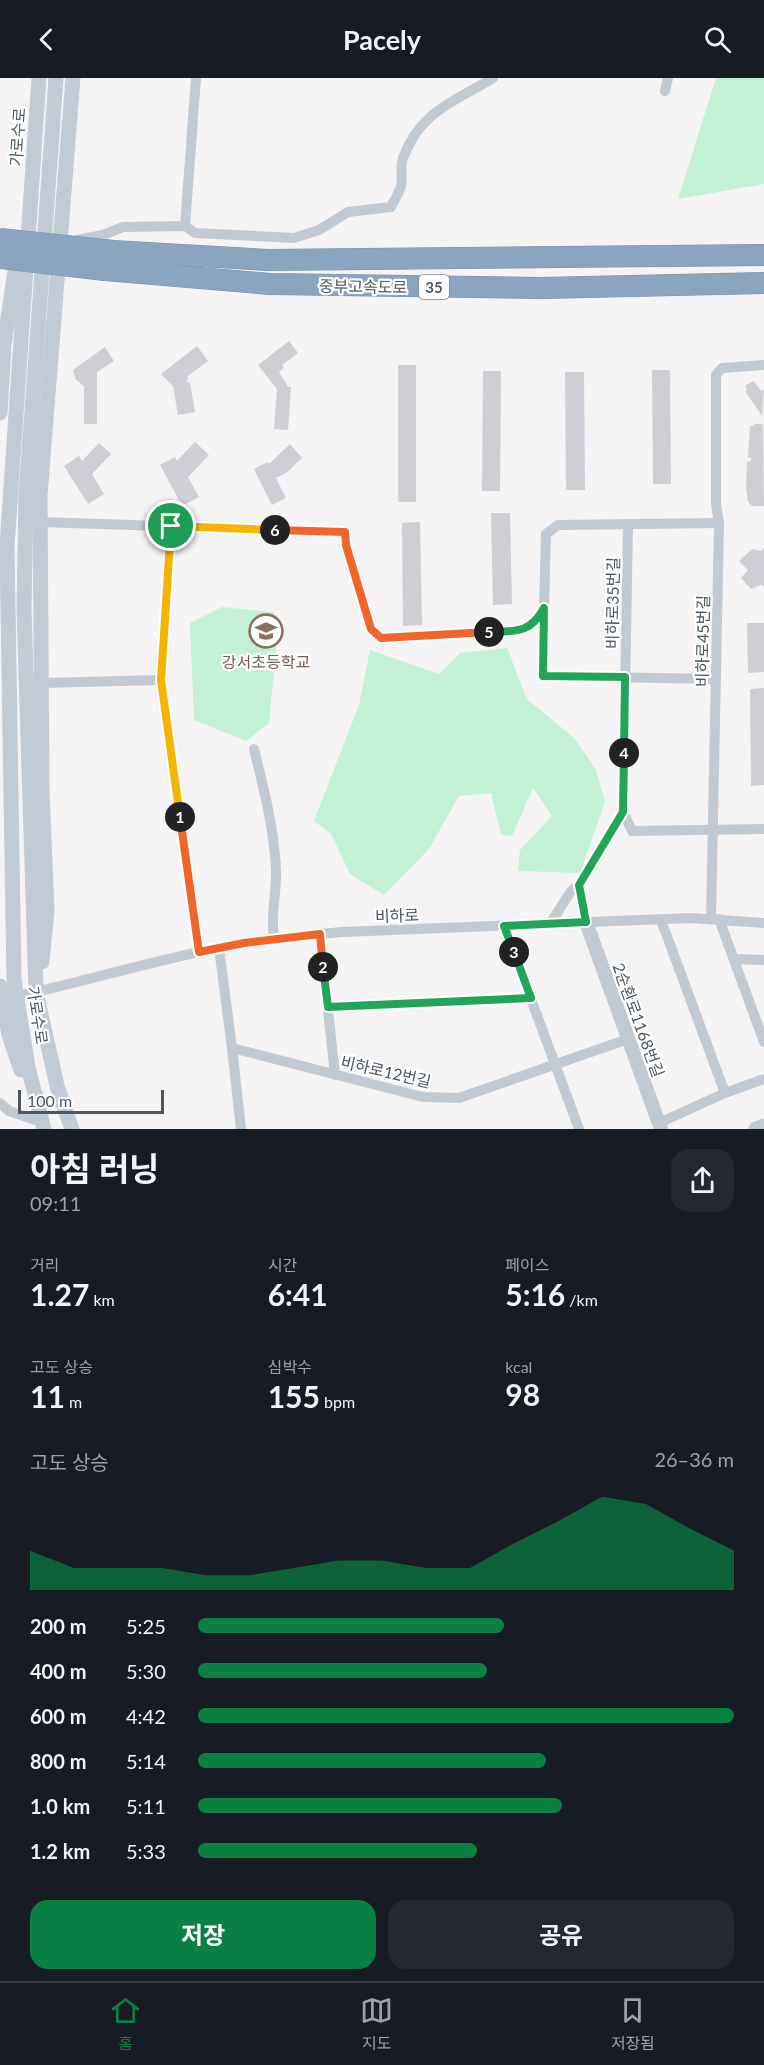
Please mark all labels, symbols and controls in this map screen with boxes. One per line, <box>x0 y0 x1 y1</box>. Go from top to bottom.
icon: back <box>30 23 63 56</box>
text: Pacely <box>343 23 421 56</box>
icon: search <box>701 23 734 56</box>
street label: 가로수로 <box>5 107 29 167</box>
road number: 35 <box>419 275 449 299</box>
street label: 중부고속도로 <box>319 276 408 296</box>
pin <box>145 500 196 551</box>
icon: arrive <box>154 509 187 542</box>
pin: 6 <box>260 515 290 545</box>
text: 6 <box>270 520 280 539</box>
street label: 비하로35번길 <box>602 557 622 649</box>
street label: 비하로45번길 <box>692 595 712 687</box>
school or university icon: 강서초등학교 <box>248 613 284 649</box>
pin: 5 <box>474 617 504 647</box>
text: 5 <box>484 622 494 641</box>
place label: 강서초등학교 <box>222 652 310 671</box>
pin: 4 <box>609 738 639 768</box>
text: 4 <box>619 743 629 762</box>
pin: 1 <box>165 802 195 832</box>
text: 1 <box>175 807 185 826</box>
street label: 비하로 <box>375 905 420 925</box>
pin: 3 <box>499 937 529 967</box>
text: 3 <box>509 942 519 961</box>
pin: 2 <box>308 952 338 982</box>
text: 2 <box>318 957 328 976</box>
street label: 2순환로1168번길 <box>610 960 668 1080</box>
street label: 가로수로 <box>24 984 52 1046</box>
street label: 비하로12번길 <box>339 1051 433 1091</box>
scale bar <box>18 1087 164 1114</box>
text: 100 m <box>27 1091 72 1110</box>
text: 아침 러닝 <box>30 1148 159 1188</box>
button: share <box>671 1149 734 1212</box>
text: 09:11 <box>30 1191 81 1215</box>
text: 거리 <box>30 1255 59 1274</box>
text: 시간 <box>268 1255 297 1274</box>
text: 페이스 <box>505 1255 550 1274</box>
text: 1.27 <box>30 1276 89 1312</box>
text: 6:41 <box>268 1276 328 1312</box>
text: 5:16 <box>505 1276 565 1312</box>
text: km <box>89 1290 115 1309</box>
text: /km <box>565 1290 598 1309</box>
text: 고도 상승 <box>30 1357 93 1376</box>
text: 심박수 <box>268 1357 312 1376</box>
text: kcal <box>505 1357 532 1376</box>
text: 98 <box>505 1376 540 1412</box>
text: 11 <box>30 1378 65 1414</box>
text: 155 <box>268 1378 320 1414</box>
text: m <box>65 1392 82 1411</box>
text: bpm <box>320 1392 355 1411</box>
text: 26–36 m <box>654 1447 734 1471</box>
text: 고도 상승 <box>30 1450 109 1474</box>
text: 200 m <box>30 1614 86 1638</box>
text: 5:25 <box>126 1614 166 1638</box>
text: 400 m <box>30 1659 86 1683</box>
text: 5:30 <box>126 1659 166 1683</box>
text: 600 m <box>30 1704 86 1728</box>
text: 4:42 <box>126 1704 166 1728</box>
text: 800 m <box>30 1749 86 1773</box>
text: 5:14 <box>126 1749 166 1773</box>
text: 1.0 km <box>30 1794 90 1818</box>
text: 5:11 <box>126 1794 166 1818</box>
text: 1.2 km <box>30 1839 90 1863</box>
text: 5:33 <box>126 1839 166 1863</box>
button: 저장 <box>30 1900 376 1969</box>
button: 공유 <box>388 1900 734 1969</box>
tab: 홈 <box>109 1994 142 2054</box>
tab: 지도 <box>360 1994 393 2054</box>
tab: 저장됨 <box>611 1994 655 2054</box>

